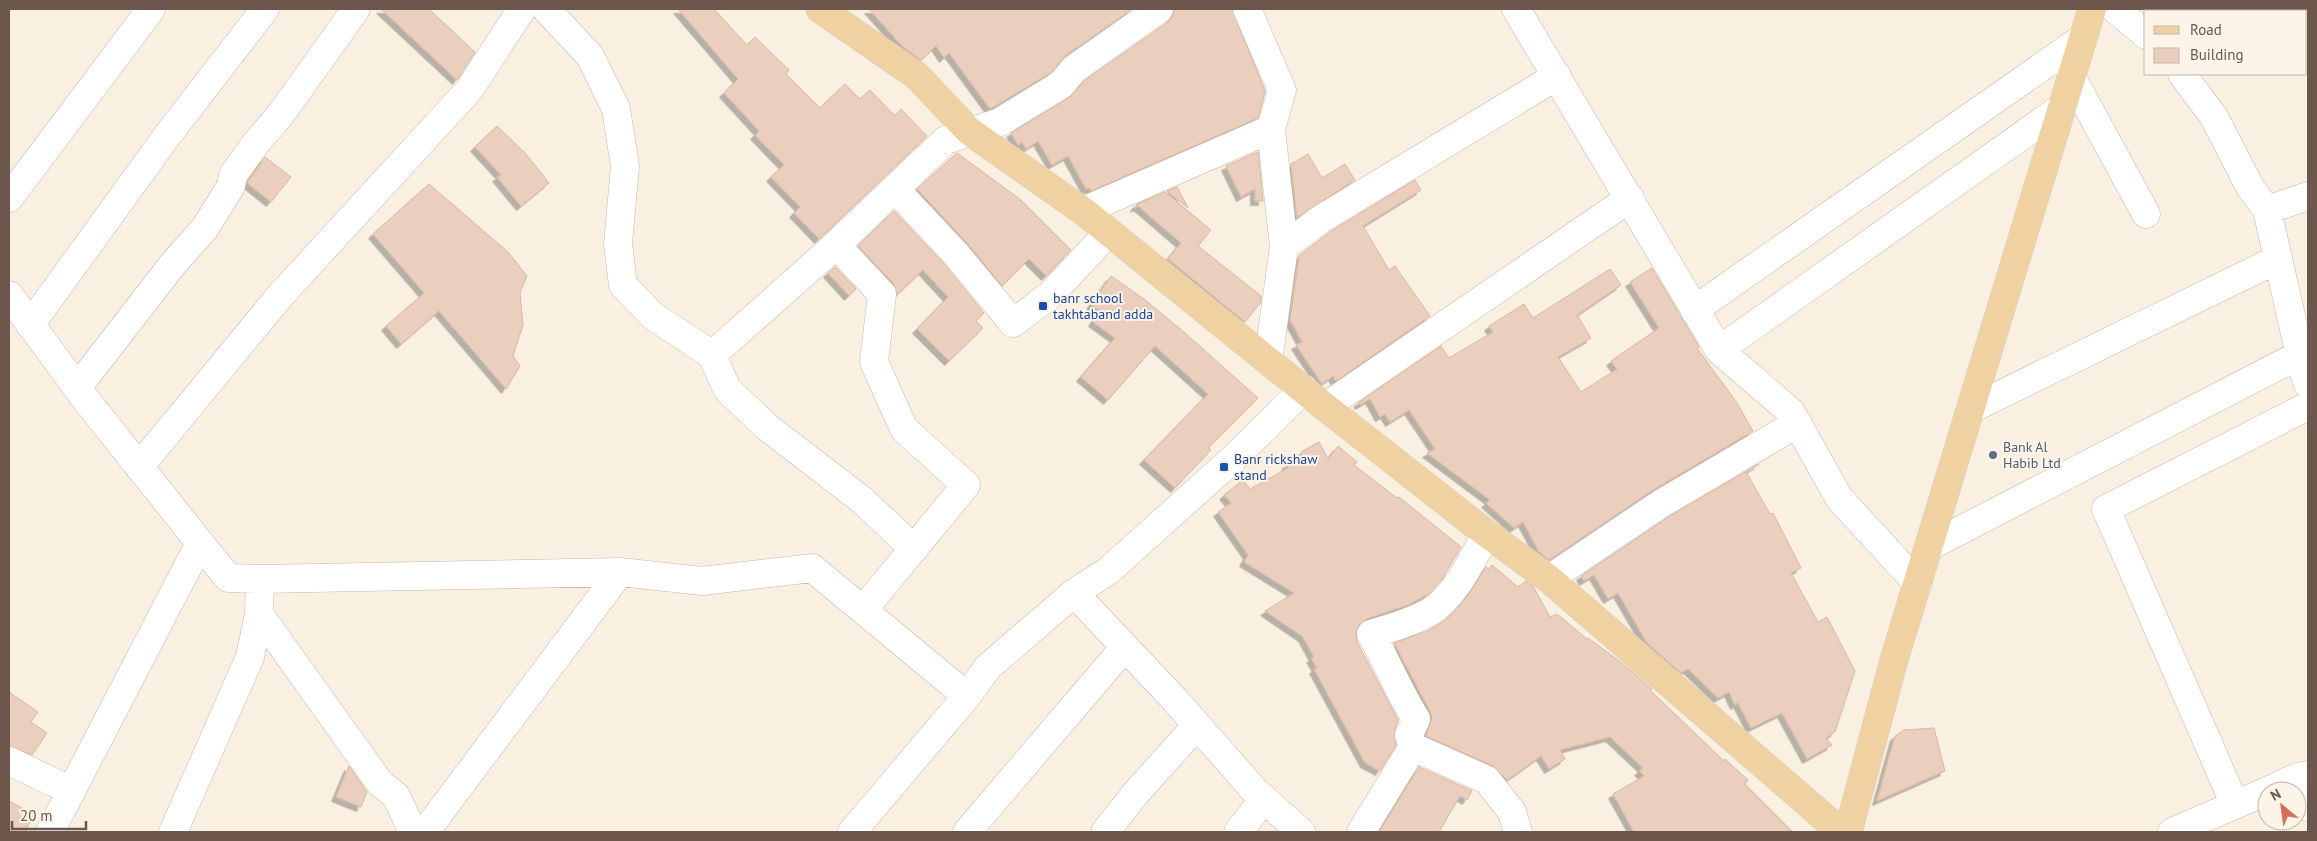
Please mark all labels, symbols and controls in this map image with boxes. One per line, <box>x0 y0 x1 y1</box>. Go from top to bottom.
legend <box>2144 10 2307 75</box>
text: Road <box>2190 20 2222 39</box>
text: Building <box>2190 45 2244 64</box>
place label: banr school takhtaband adda <box>1053 289 1153 323</box>
marker: banr school takhtaband adda <box>1037 300 1049 312</box>
place label: Bank Al Habib Ltd <box>2003 438 2061 472</box>
marker: Bank Al Habib Ltd <box>1987 449 1999 461</box>
place label: Banr rickshaw stand <box>1234 450 1318 484</box>
marker: Banr rickshaw stand <box>1218 461 1230 473</box>
north arrow <box>2257 781 2307 831</box>
text: N <box>2267 785 2284 805</box>
scale bar <box>12 798 86 830</box>
text: 20 m <box>20 806 53 825</box>

